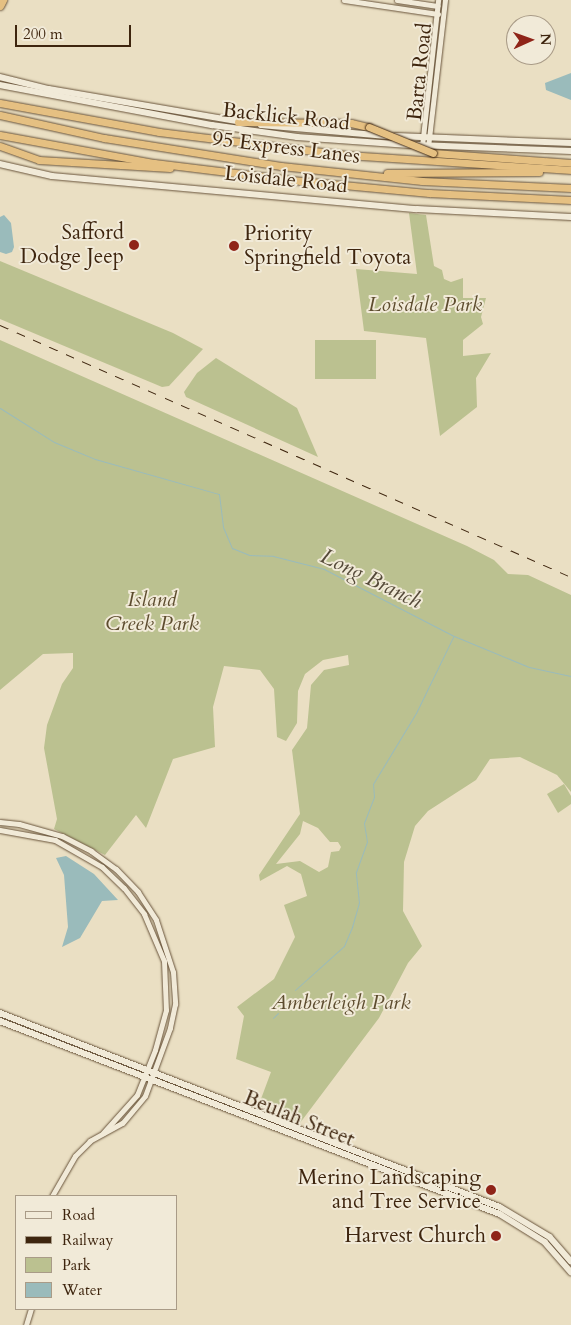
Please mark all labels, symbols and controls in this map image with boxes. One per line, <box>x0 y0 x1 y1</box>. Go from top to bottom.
scale bar <box>18 15 134 47</box>
north arrow <box>506 15 556 65</box>
street label: Barta Road <box>402 22 438 122</box>
text: 200 m <box>23 24 63 44</box>
text: N <box>536 33 555 46</box>
street label: Backlick Road <box>221 98 351 136</box>
street label: 95 Express Lanes <box>211 126 361 170</box>
street label: Loisdale Road <box>223 161 349 199</box>
place label: Safford Dodge Jeep <box>20 220 124 270</box>
place label: Priority Springfield Toyota <box>244 221 411 271</box>
marker: Safford Dodge Jeep <box>128 239 140 251</box>
marker: Priority Springfield Toyota <box>228 240 240 252</box>
park label: Loisdale Park <box>368 292 482 318</box>
water label: Long Branch <box>316 543 426 615</box>
park label: Island Creek Park <box>105 587 199 637</box>
park label: Amberleigh Park <box>271 990 411 1016</box>
street label: Beulah Street <box>240 1085 358 1153</box>
place label: Merino Landscaping and Tree Service <box>298 1165 481 1215</box>
marker: Merino Landscaping and Tree Service <box>485 1184 497 1196</box>
legend <box>15 1195 178 1310</box>
text: Road <box>62 1205 95 1225</box>
place label: Harvest Church <box>344 1223 486 1249</box>
text: Railway <box>62 1230 113 1250</box>
marker: Harvest Church <box>490 1230 502 1242</box>
text: Park <box>62 1255 91 1275</box>
text: Water <box>62 1280 102 1300</box>

